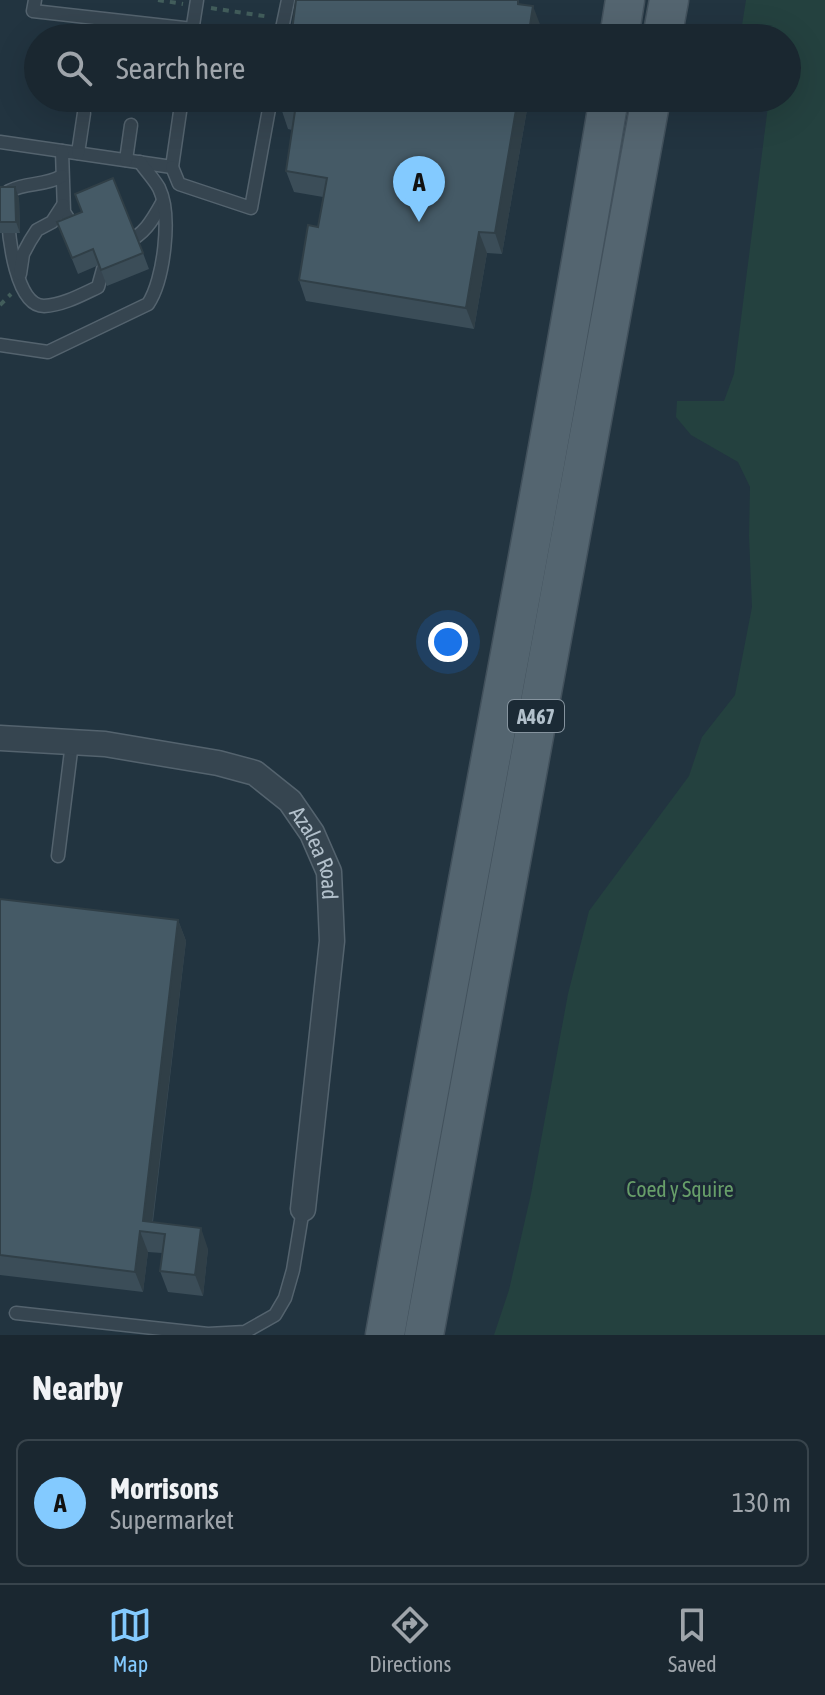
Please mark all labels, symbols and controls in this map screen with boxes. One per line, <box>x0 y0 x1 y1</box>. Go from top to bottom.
search box <box>24 24 801 112</box>
icon: search <box>52 46 96 90</box>
text: Search here <box>116 51 245 85</box>
pin: A <box>393 156 445 222</box>
your location <box>428 622 468 662</box>
road number: A467 <box>508 700 564 732</box>
street label: Azalea Road <box>284 801 343 900</box>
park label: Coed y Squire <box>626 1176 734 1202</box>
text: Nearby <box>32 1368 123 1407</box>
text: Morrisons <box>110 1471 219 1505</box>
text: A <box>54 1488 66 1518</box>
text: 130 m <box>732 1488 791 1518</box>
text: Supermarket <box>110 1505 234 1535</box>
tab: Map <box>108 1603 152 1677</box>
tab: Directions <box>369 1603 451 1677</box>
tab: Saved <box>668 1603 717 1677</box>

